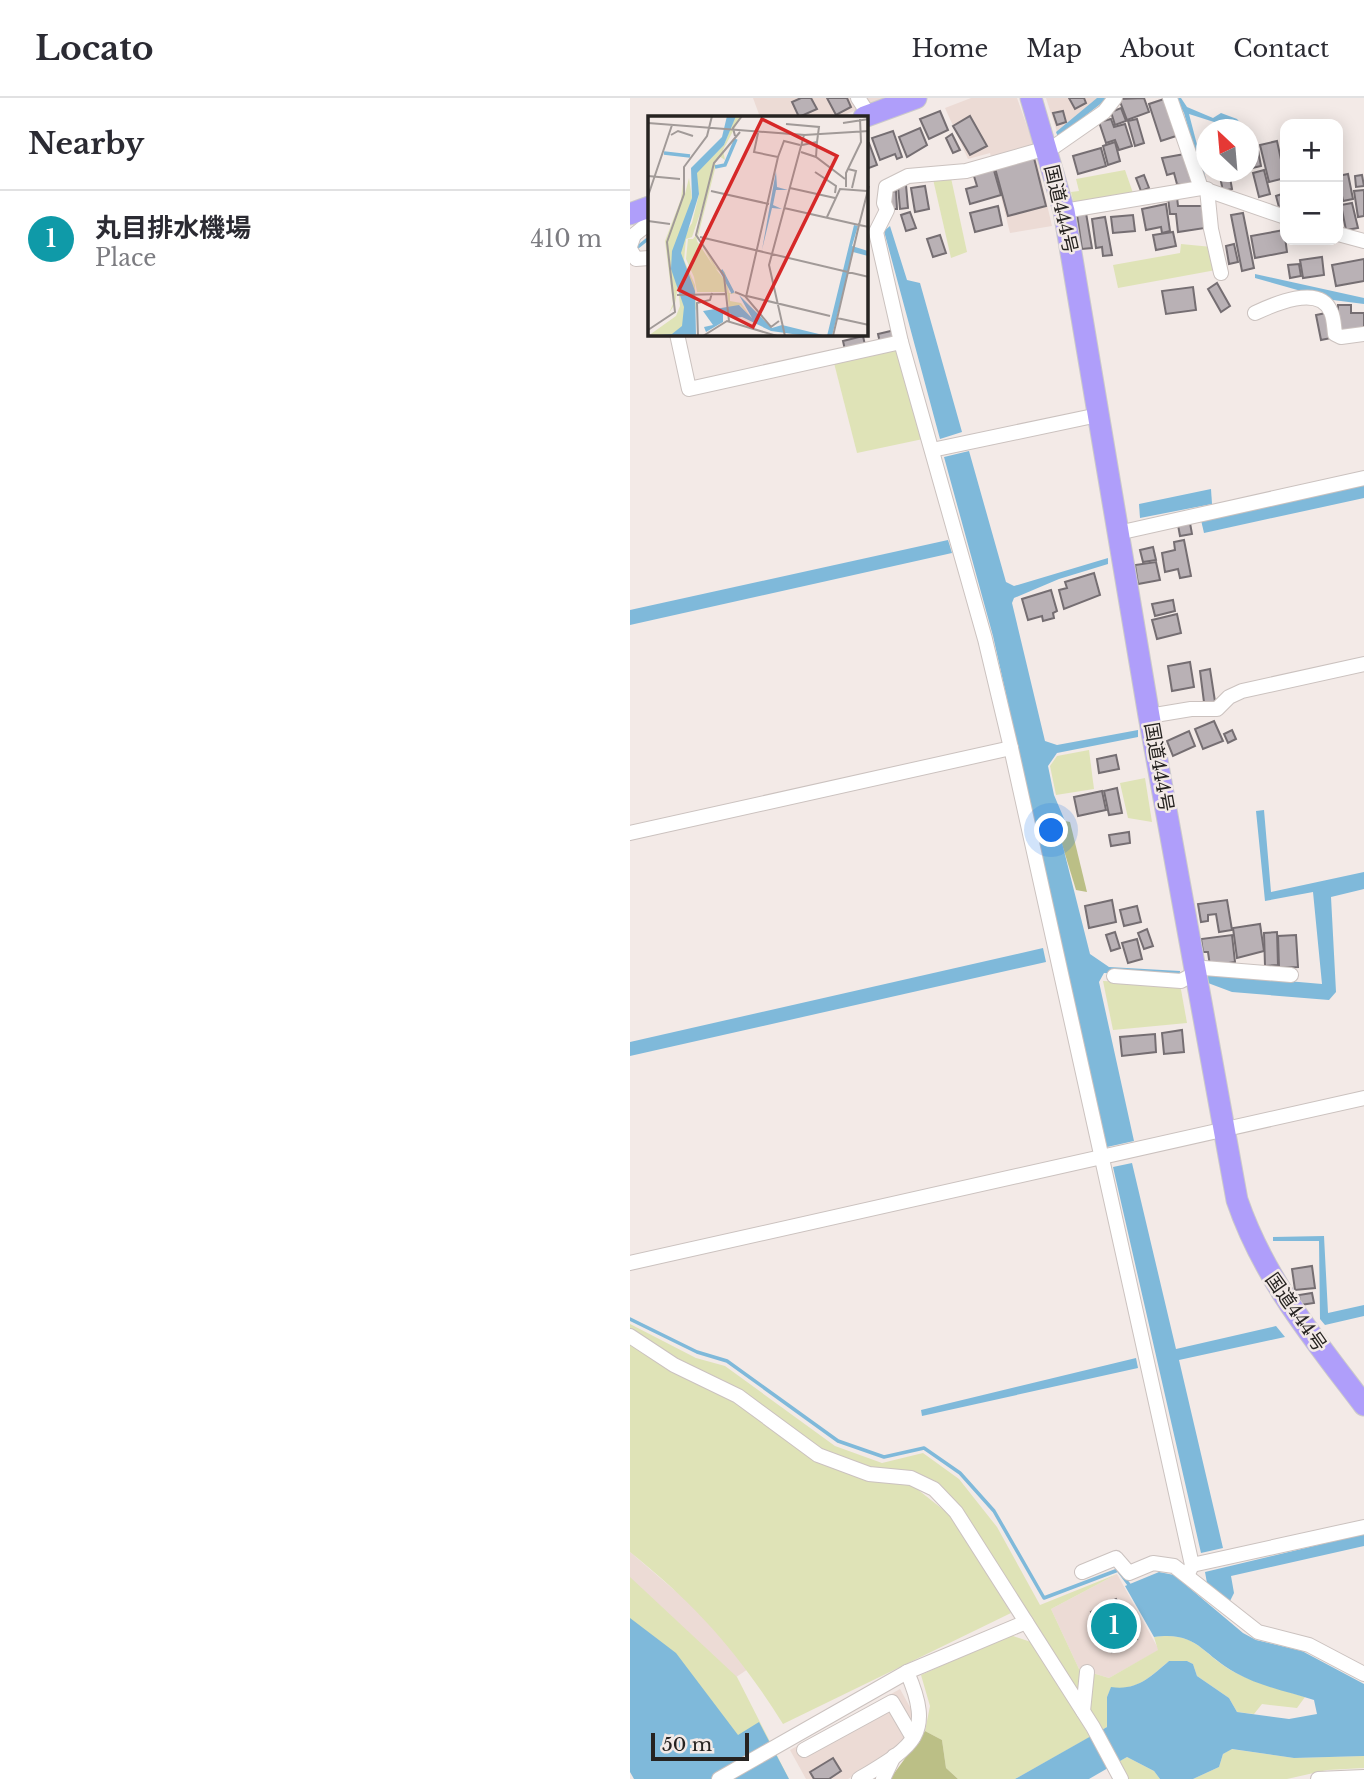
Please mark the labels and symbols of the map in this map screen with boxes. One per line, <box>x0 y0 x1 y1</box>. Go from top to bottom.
inset map <box>648 116 868 336</box>
north arrow <box>1196 119 1259 182</box>
street label: 国道444号 <box>1040 162 1082 256</box>
street label: 国道444号 <box>1140 721 1178 813</box>
your location <box>1034 813 1068 847</box>
street label: 国道444号 <box>1261 1268 1331 1356</box>
pin: 1 <box>1091 1600 1137 1652</box>
scale bar <box>651 1730 749 1762</box>

